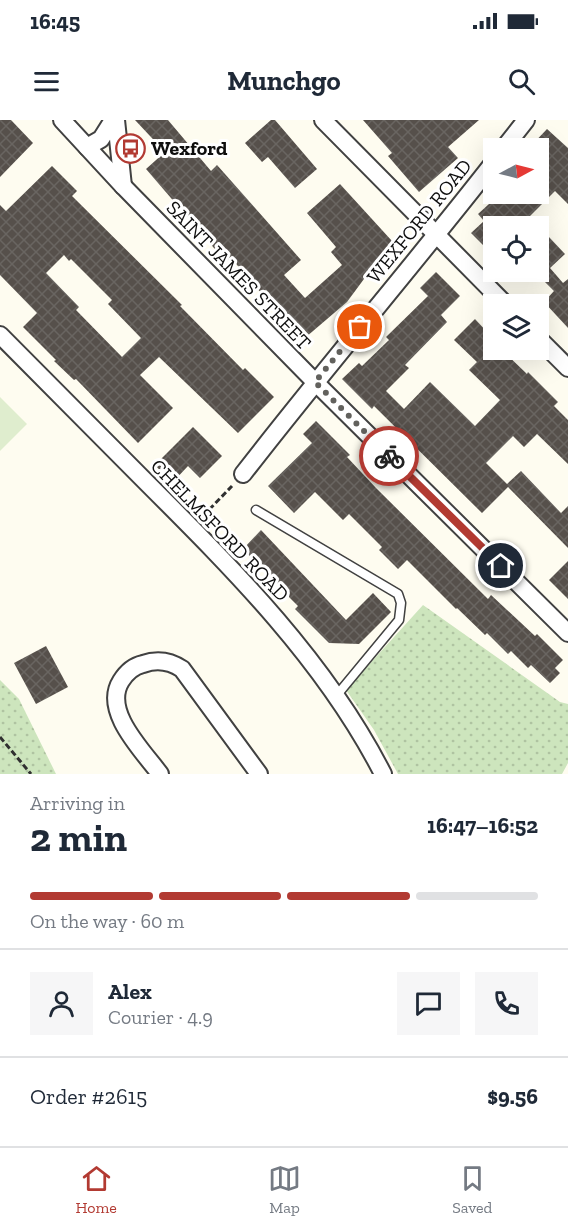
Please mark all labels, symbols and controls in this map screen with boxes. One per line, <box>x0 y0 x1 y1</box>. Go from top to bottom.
text: 16:45 <box>30 8 80 35</box>
icon: menu <box>30 65 63 98</box>
text: Munchgo <box>227 65 341 97</box>
icon: search <box>505 65 538 98</box>
bus stop icon: Wexford <box>114 132 146 164</box>
place label: Wexford <box>151 136 228 160</box>
north arrow <box>483 138 549 204</box>
map controls <box>483 138 549 360</box>
street label: WEXFORD ROAD <box>362 154 476 288</box>
street label: SAINT JAMES STREET <box>162 195 316 355</box>
button: locate <box>483 216 549 282</box>
button: layers <box>483 294 549 360</box>
pin <box>334 301 385 352</box>
icon: bag <box>343 310 376 343</box>
courier <box>359 426 419 486</box>
icon: bike <box>373 440 406 473</box>
street label: CHELMSFORD ROAD <box>146 454 294 606</box>
pin <box>475 540 526 591</box>
icon: home <box>484 549 517 582</box>
text: Arriving in <box>30 791 125 815</box>
text: 16:47–16:52 <box>427 812 538 839</box>
text: 2 min <box>30 814 127 861</box>
text: On the way · 60 m <box>30 909 184 933</box>
button: person <box>30 972 93 1035</box>
button: chat <box>397 972 460 1035</box>
button: phone <box>475 972 538 1035</box>
text: Alex <box>108 978 152 1005</box>
text: Courier · 4.9 <box>108 1005 213 1029</box>
text: Order #2615 <box>30 1083 147 1110</box>
text: $9.56 <box>487 1083 538 1110</box>
tab: Home <box>76 1162 117 1217</box>
tab: Map <box>268 1162 301 1217</box>
tab: Saved <box>452 1162 492 1217</box>

